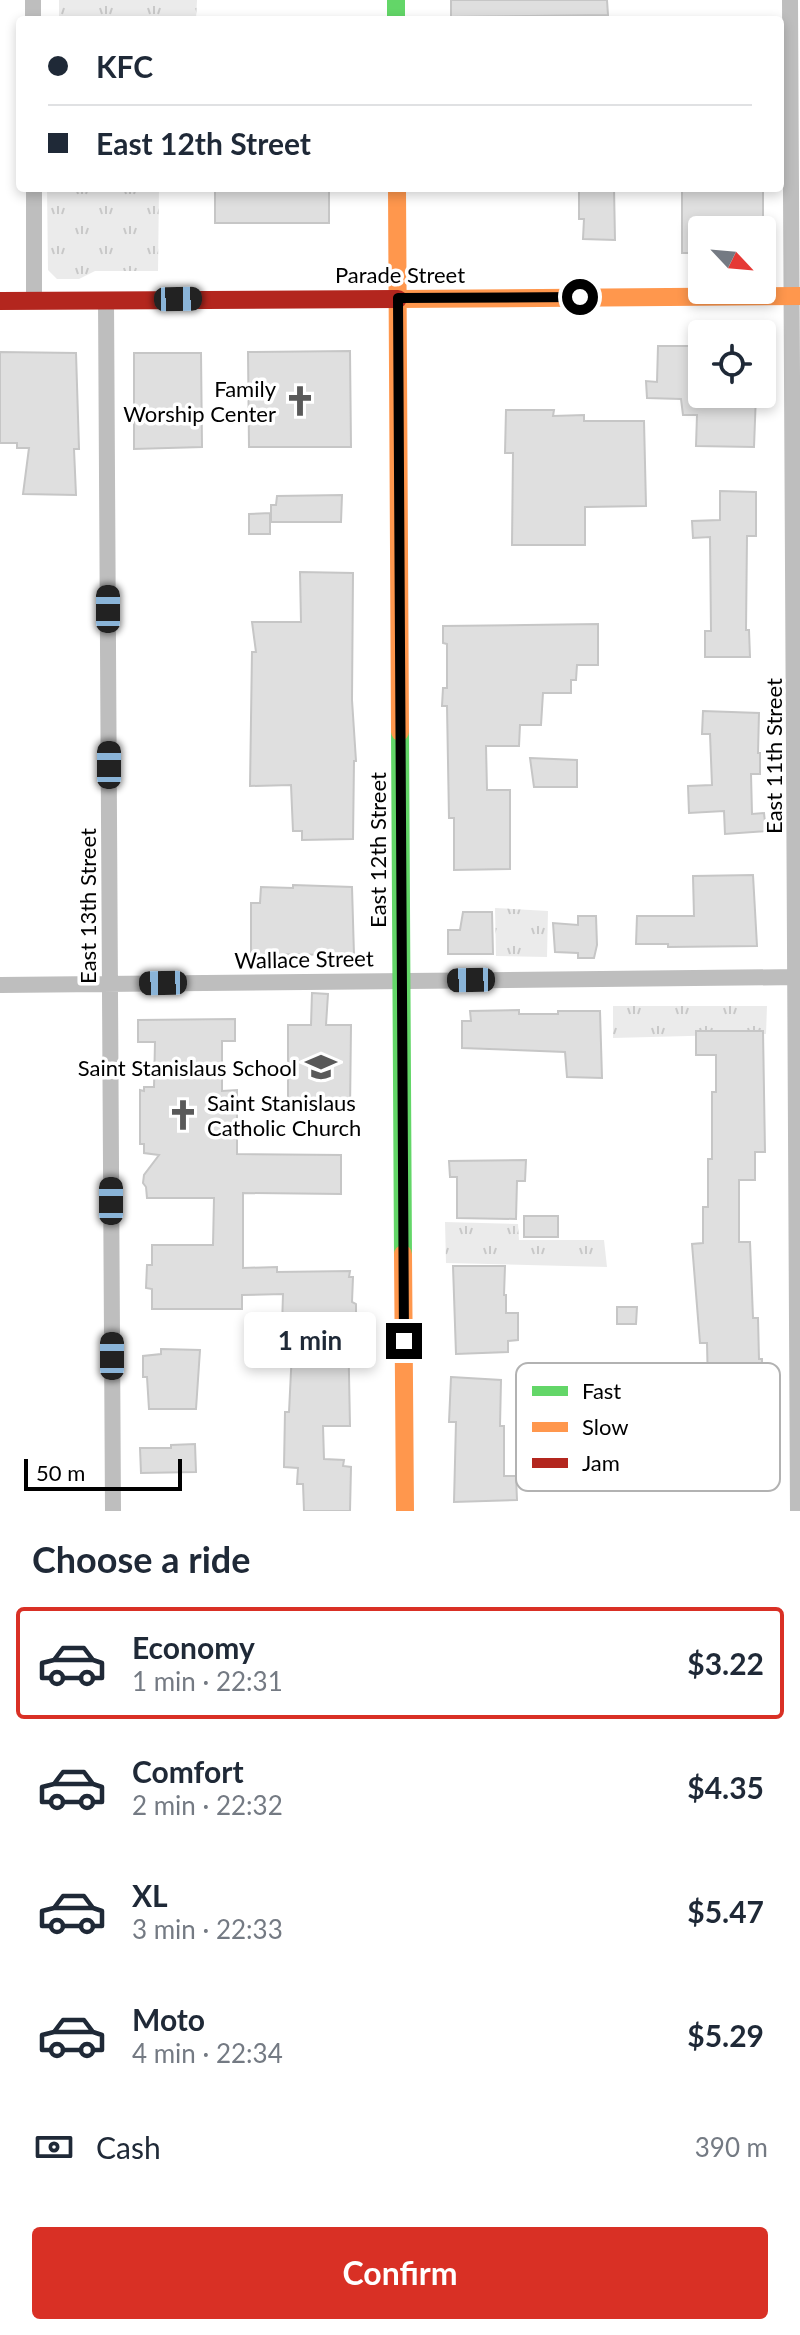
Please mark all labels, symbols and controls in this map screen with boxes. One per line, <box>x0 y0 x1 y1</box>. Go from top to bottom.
text: KFC <box>96 48 153 84</box>
text: East 12th Street <box>96 125 311 161</box>
north arrow <box>688 216 776 304</box>
map controls <box>688 216 776 408</box>
street label: Parade Street <box>335 261 465 288</box>
route start <box>562 279 598 315</box>
car <box>154 287 202 311</box>
button: locate <box>688 320 776 408</box>
place label: Family Worship Center <box>123 375 277 427</box>
church icon: Family Worship Center <box>283 384 317 418</box>
car <box>96 585 120 633</box>
street label: East 11th Street <box>760 678 787 834</box>
car <box>97 741 121 789</box>
street label: East 12th Street <box>364 772 391 928</box>
street label: East 13th Street <box>74 828 101 984</box>
street label: Wallace Street <box>234 944 374 974</box>
car <box>447 968 495 992</box>
car <box>139 971 187 995</box>
school or university icon: Saint Stanislaus School <box>304 1050 338 1084</box>
place label: Saint Stanislaus School <box>78 1054 297 1081</box>
place label: Saint Stanislaus Catholic Church <box>207 1089 361 1141</box>
church icon: Saint Stanislaus Catholic Church <box>166 1098 200 1132</box>
car <box>99 1177 123 1225</box>
callout: 1 min <box>244 1313 376 1369</box>
route end <box>386 1323 422 1359</box>
text: 1 min <box>278 1324 342 1356</box>
car <box>100 1332 124 1380</box>
legend <box>516 1363 780 1491</box>
text: Fast <box>582 1377 621 1404</box>
text: Slow <box>582 1413 629 1440</box>
text: Jam <box>582 1449 620 1476</box>
scale bar <box>24 1455 182 1491</box>
text: 50 m <box>36 1459 85 1486</box>
text: Choose a ride <box>32 1537 251 1581</box>
icon: car <box>36 1627 108 1699</box>
text: Economy <box>132 1629 255 1665</box>
text: $3.22 <box>687 1645 764 1681</box>
text: 1 min · 22:31 <box>132 1665 283 1697</box>
icon: car <box>36 1751 108 1823</box>
text: Comfort <box>132 1753 244 1789</box>
text: $4.35 <box>687 1769 764 1805</box>
text: 2 min · 22:32 <box>132 1789 283 1821</box>
icon: car <box>36 1875 108 1947</box>
text: XL <box>132 1877 168 1913</box>
text: $5.47 <box>687 1893 764 1929</box>
text: 3 min · 22:33 <box>132 1913 283 1945</box>
icon: car <box>36 1999 108 2071</box>
text: Moto <box>132 2001 205 2037</box>
text: $5.29 <box>687 2017 764 2053</box>
text: 4 min · 22:34 <box>132 2037 283 2069</box>
icon: cash <box>32 2125 76 2169</box>
text: Cash <box>96 2129 161 2165</box>
text: 390 m <box>695 2131 768 2163</box>
button: Confirm <box>32 2227 768 2319</box>

